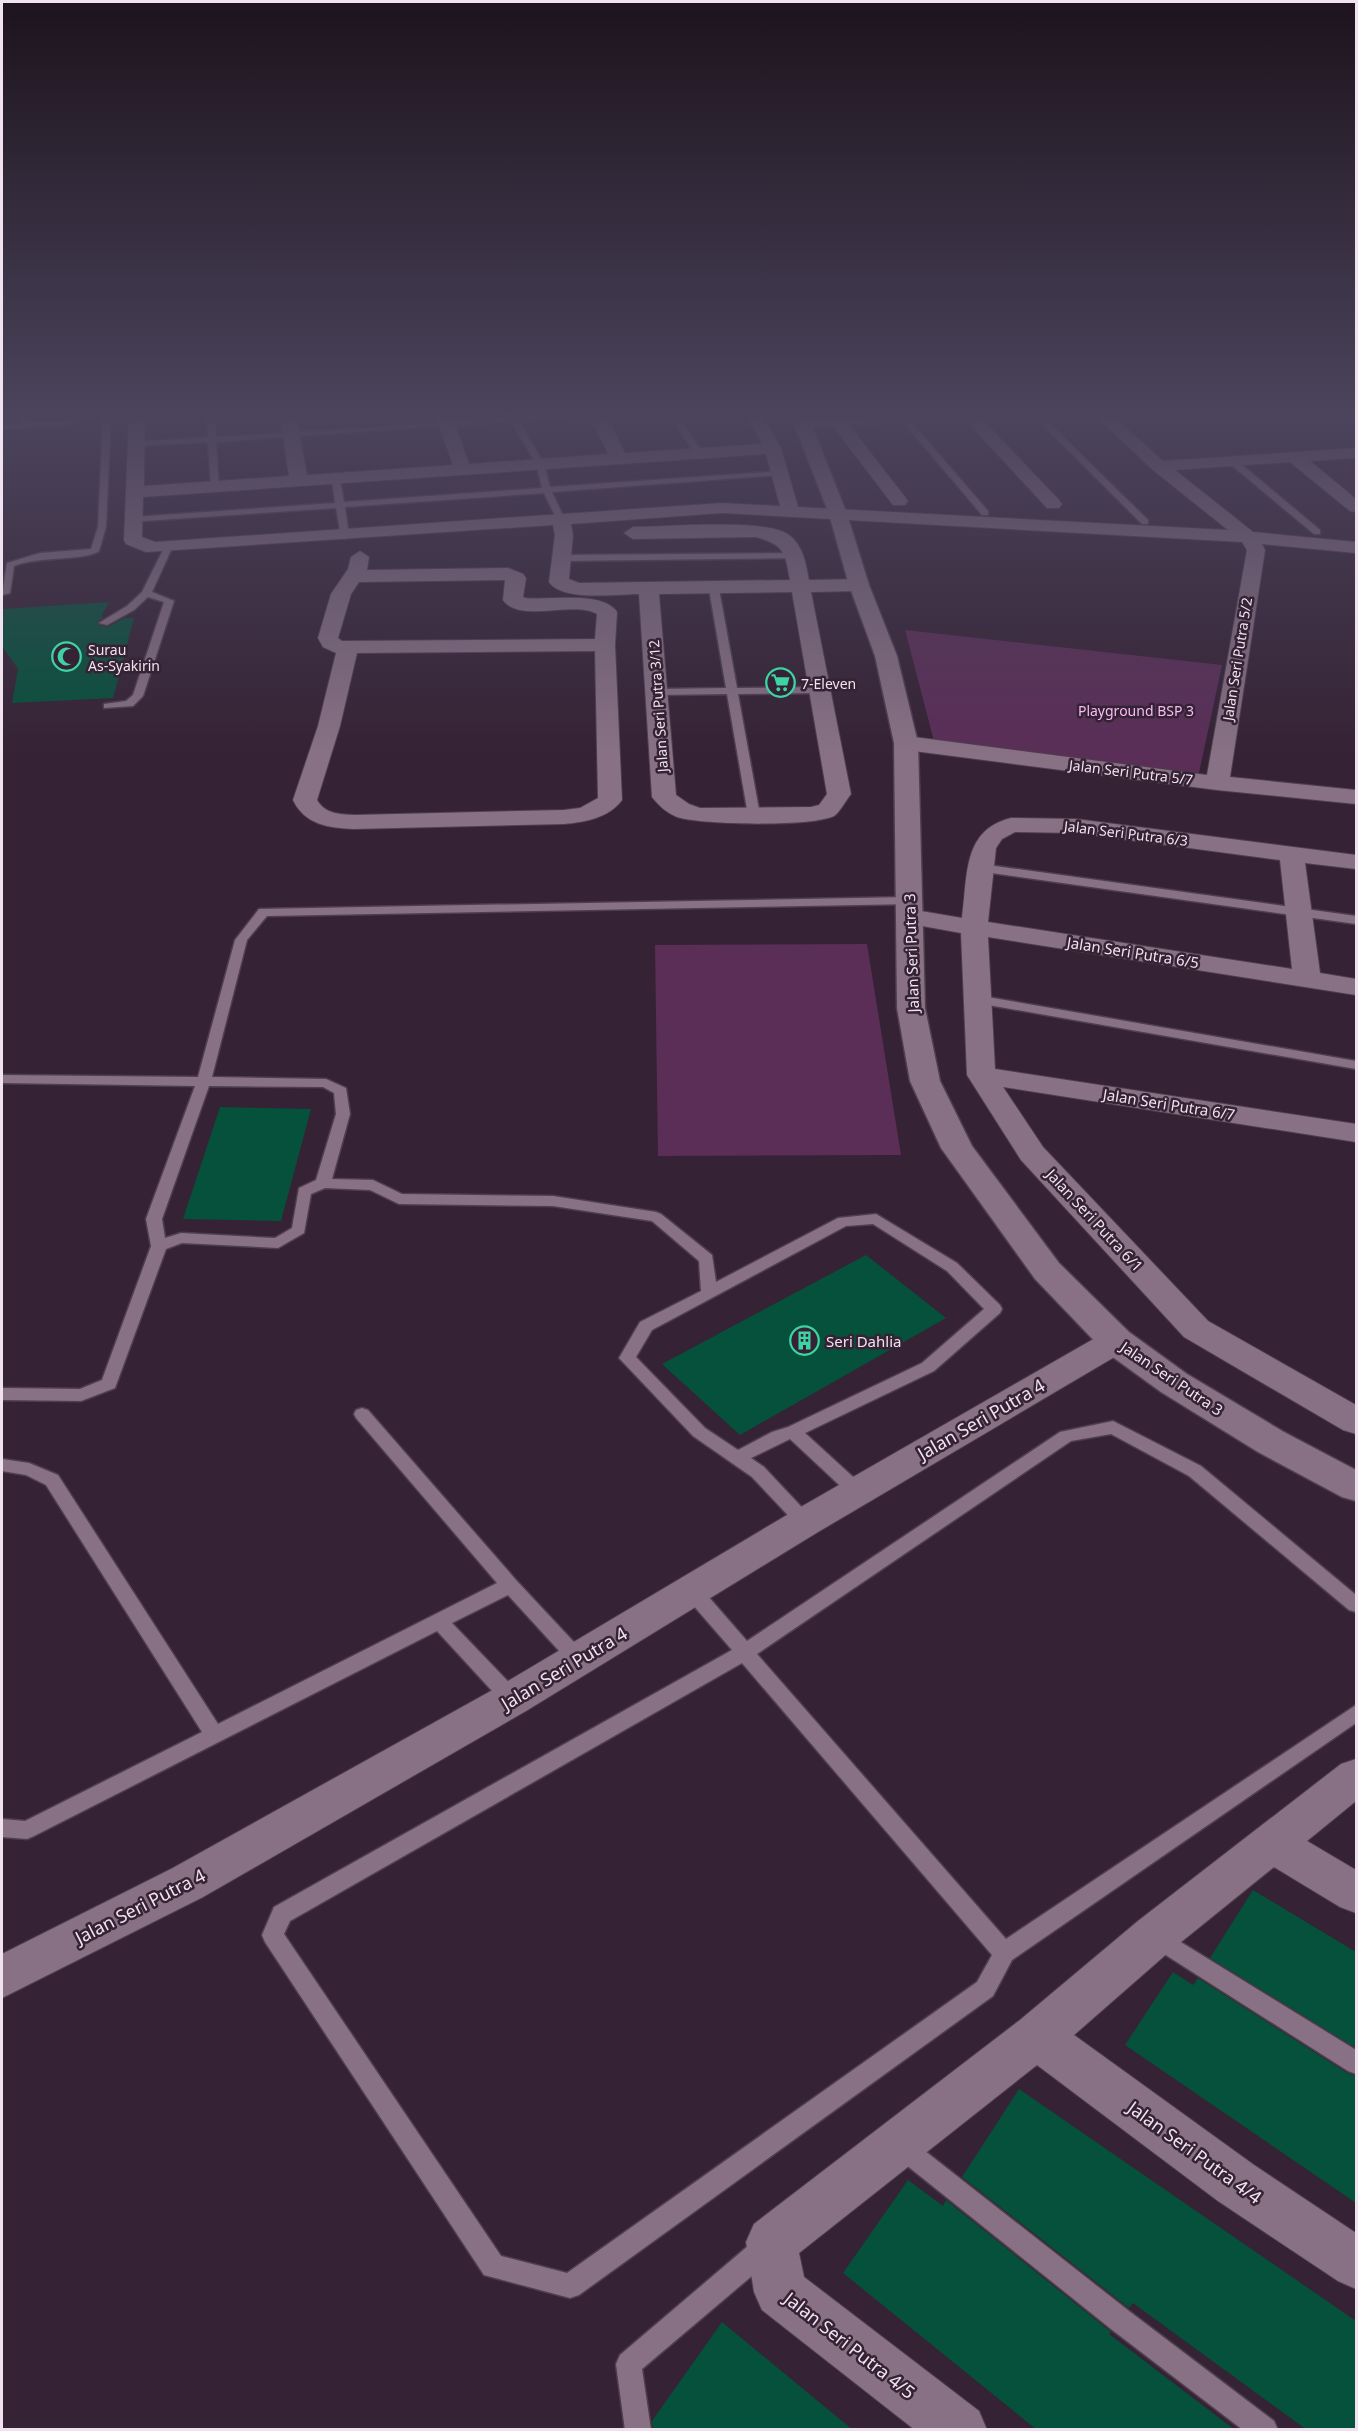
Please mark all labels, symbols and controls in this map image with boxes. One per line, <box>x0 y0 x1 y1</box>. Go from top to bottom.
street label: Jalan Seri Putra 5/2 <box>1218 596 1256 724</box>
street label: Jalan Seri Putra 3/12 <box>644 639 672 775</box>
place label: Surau As-Syakirin <box>88 640 160 675</box>
mosque icon: Surau As-Syakirin <box>51 641 83 673</box>
supermarket icon: 7-Eleven <box>764 667 796 699</box>
place label: 7-Eleven <box>801 674 856 693</box>
park label: Playground BSP 3 <box>1078 701 1194 720</box>
street label: Jalan Seri Putra 5/7 <box>1066 755 1194 789</box>
street label: Jalan Seri Putra 6/3 <box>1061 816 1189 850</box>
street label: Jalan Seri Putra 3 <box>899 893 923 1015</box>
street label: Jalan Seri Putra 6/5 <box>1064 931 1200 972</box>
street label: Jalan Seri Putra 6/7 <box>1100 1083 1236 1124</box>
street label: Jalan Seri Putra 6/1 <box>1041 1163 1148 1276</box>
building icon: Seri Dahlia <box>789 1325 821 1357</box>
place label: Seri Dahlia <box>826 1331 901 1351</box>
street label: Jalan Seri Putra 3 <box>1115 1335 1227 1420</box>
street label: Jalan Seri Putra 4 <box>911 1373 1049 1466</box>
street label: Jalan Seri Putra 4 <box>495 1621 631 1716</box>
street label: Jalan Seri Putra 4 <box>69 1863 209 1950</box>
street label: Jalan Seri Putra 4/4 <box>1122 2094 1267 2209</box>
street label: Jalan Seri Putra 4/5 <box>778 2285 920 2404</box>

